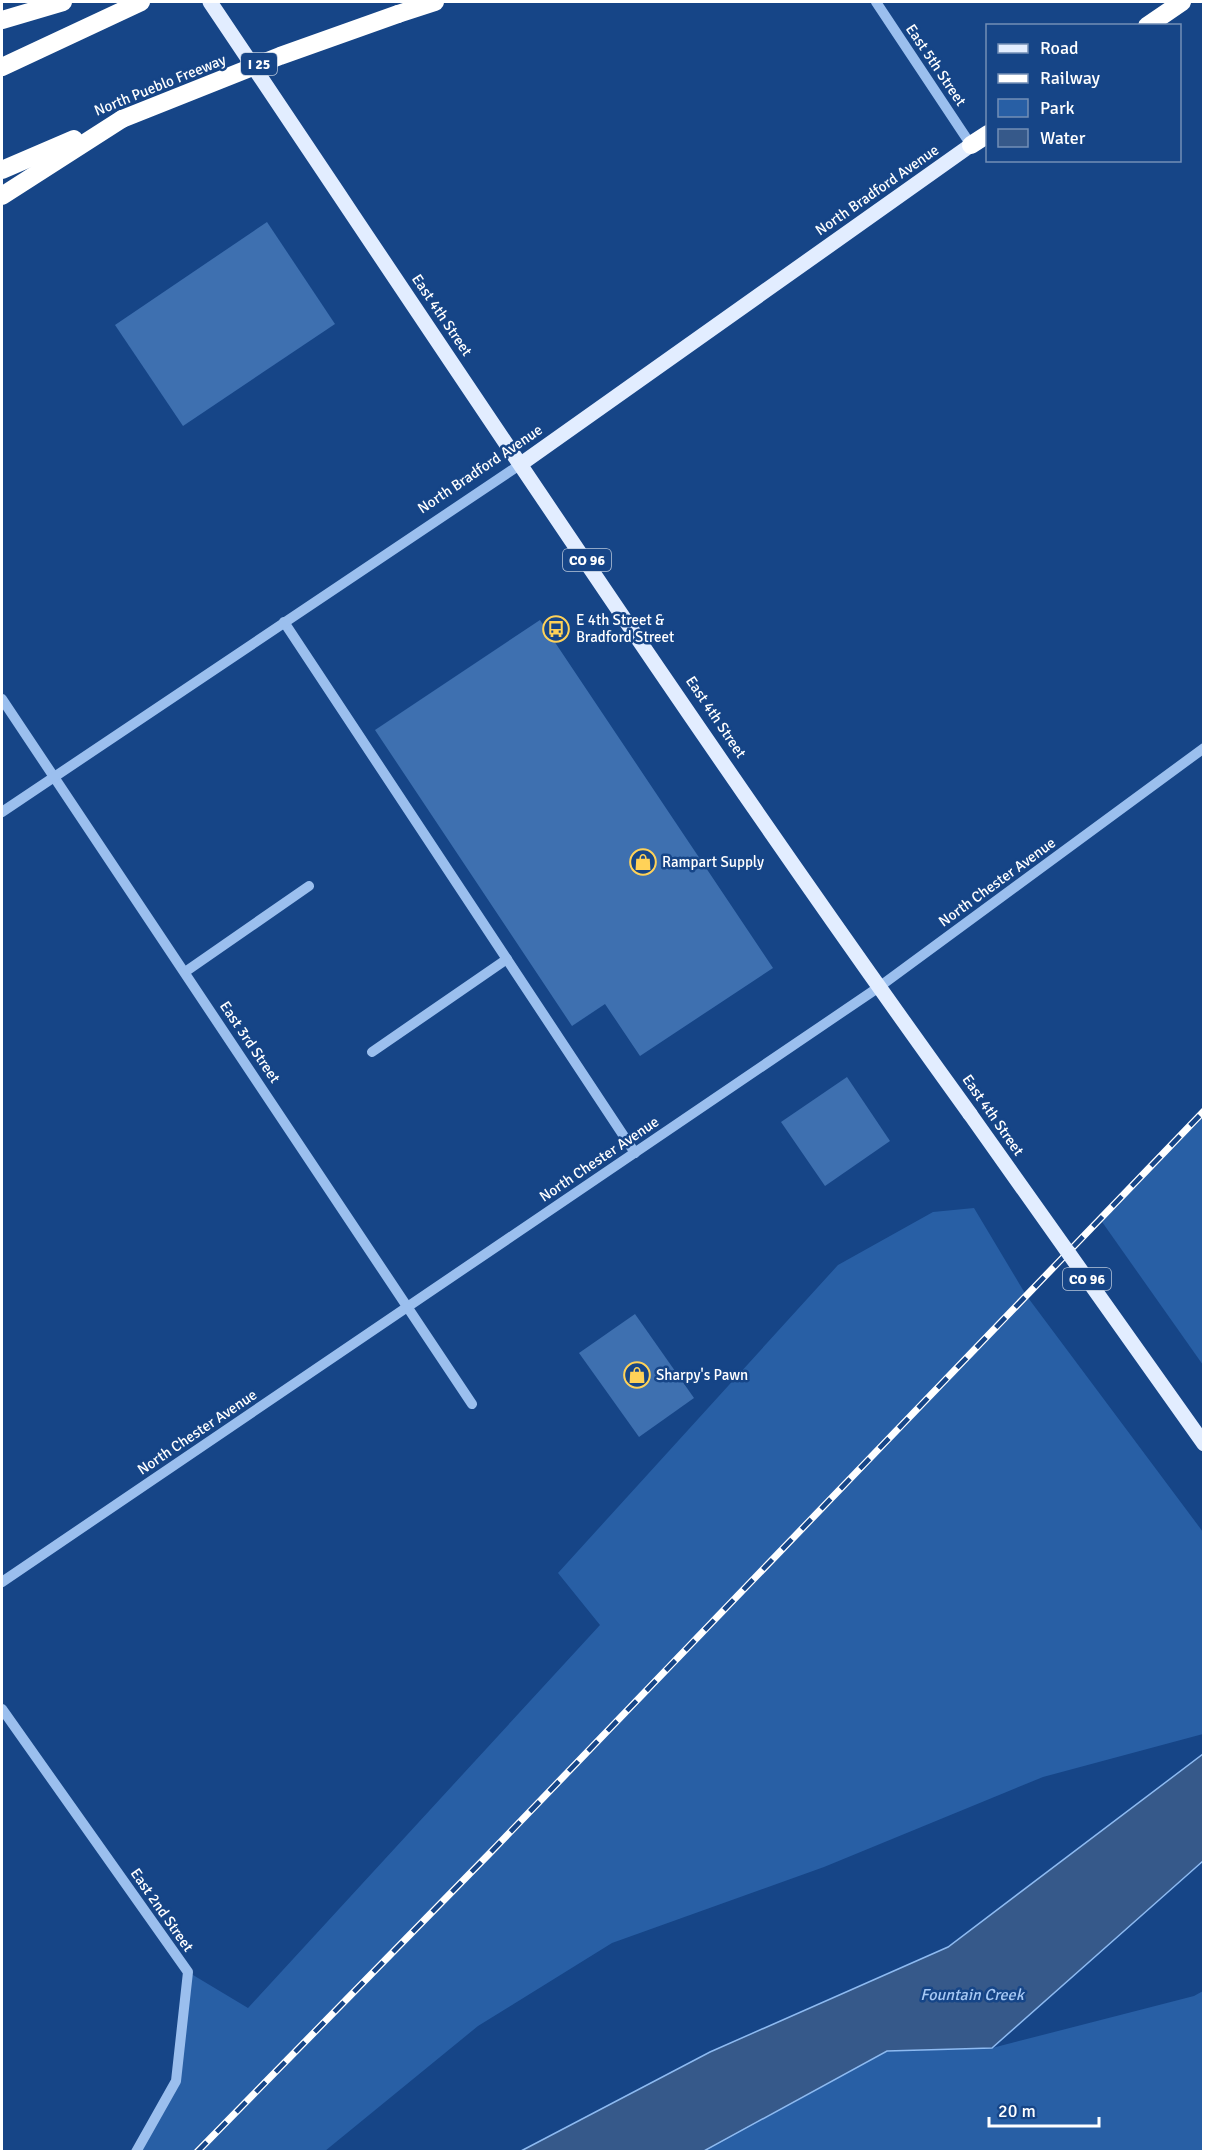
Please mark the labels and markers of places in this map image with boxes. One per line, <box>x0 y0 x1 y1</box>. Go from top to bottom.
place label: E 4th Street & Bradford Street <box>576 611 674 646</box>
bus stop icon: E 4th Street & Bradford Street <box>541 614 571 644</box>
shop icon: Rampart Supply <box>628 847 658 877</box>
place label: Rampart Supply <box>662 853 764 871</box>
shop icon: Sharpy's Pawn <box>622 1360 652 1390</box>
place label: Sharpy's Pawn <box>656 1366 748 1384</box>

